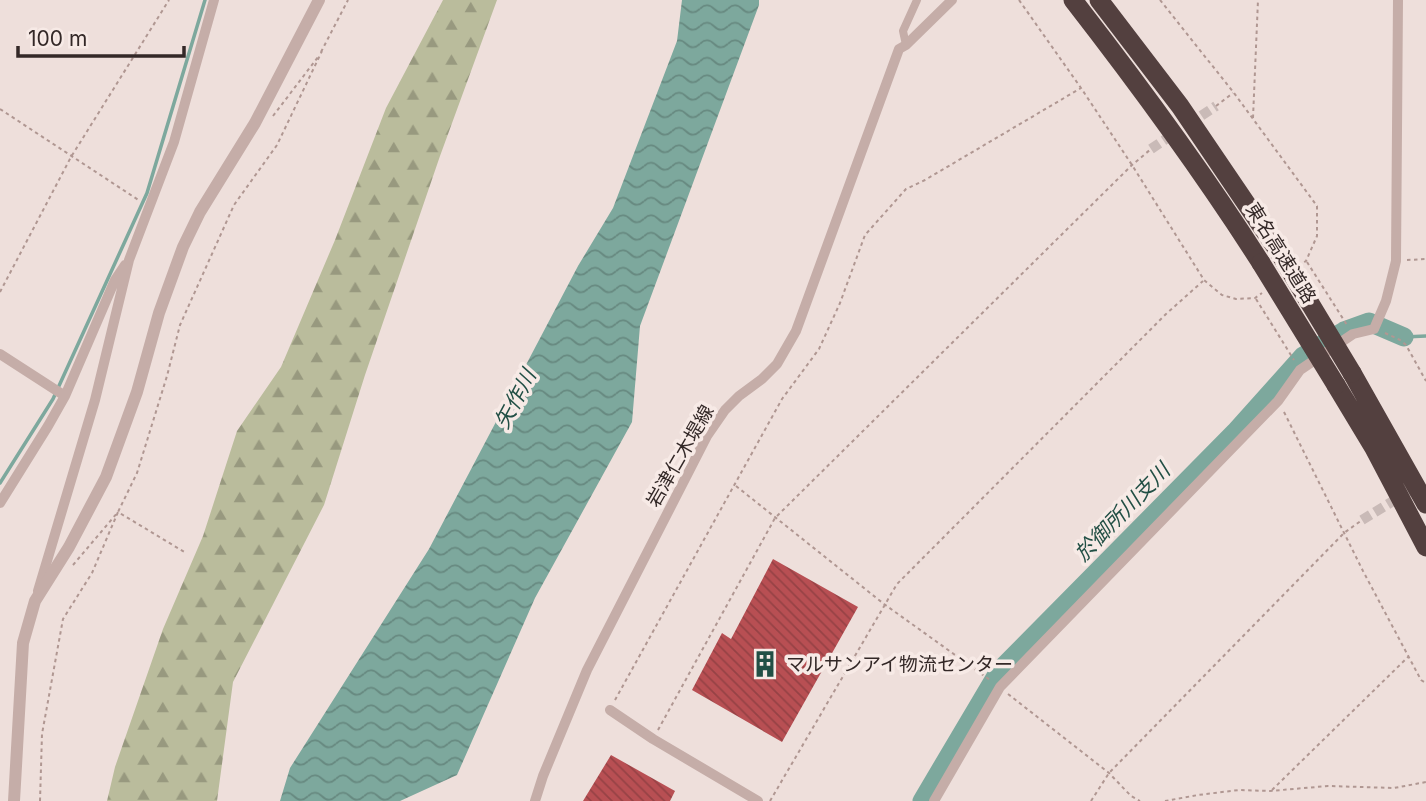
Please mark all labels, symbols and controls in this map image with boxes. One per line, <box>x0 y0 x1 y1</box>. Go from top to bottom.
scale bar <box>18 14 184 58</box>
text: 100 m <box>28 26 87 51</box>
street label: 東名高速道路 <box>1241 199 1321 307</box>
water label: 矢作川 <box>489 364 542 433</box>
street label: 岩津仁木堤線 <box>642 401 718 511</box>
water label: 於御所川支川 <box>1069 457 1176 566</box>
building icon: マルサンアイ物流センター <box>750 649 780 679</box>
place label: マルサンアイ物流センター <box>786 653 1013 676</box>

